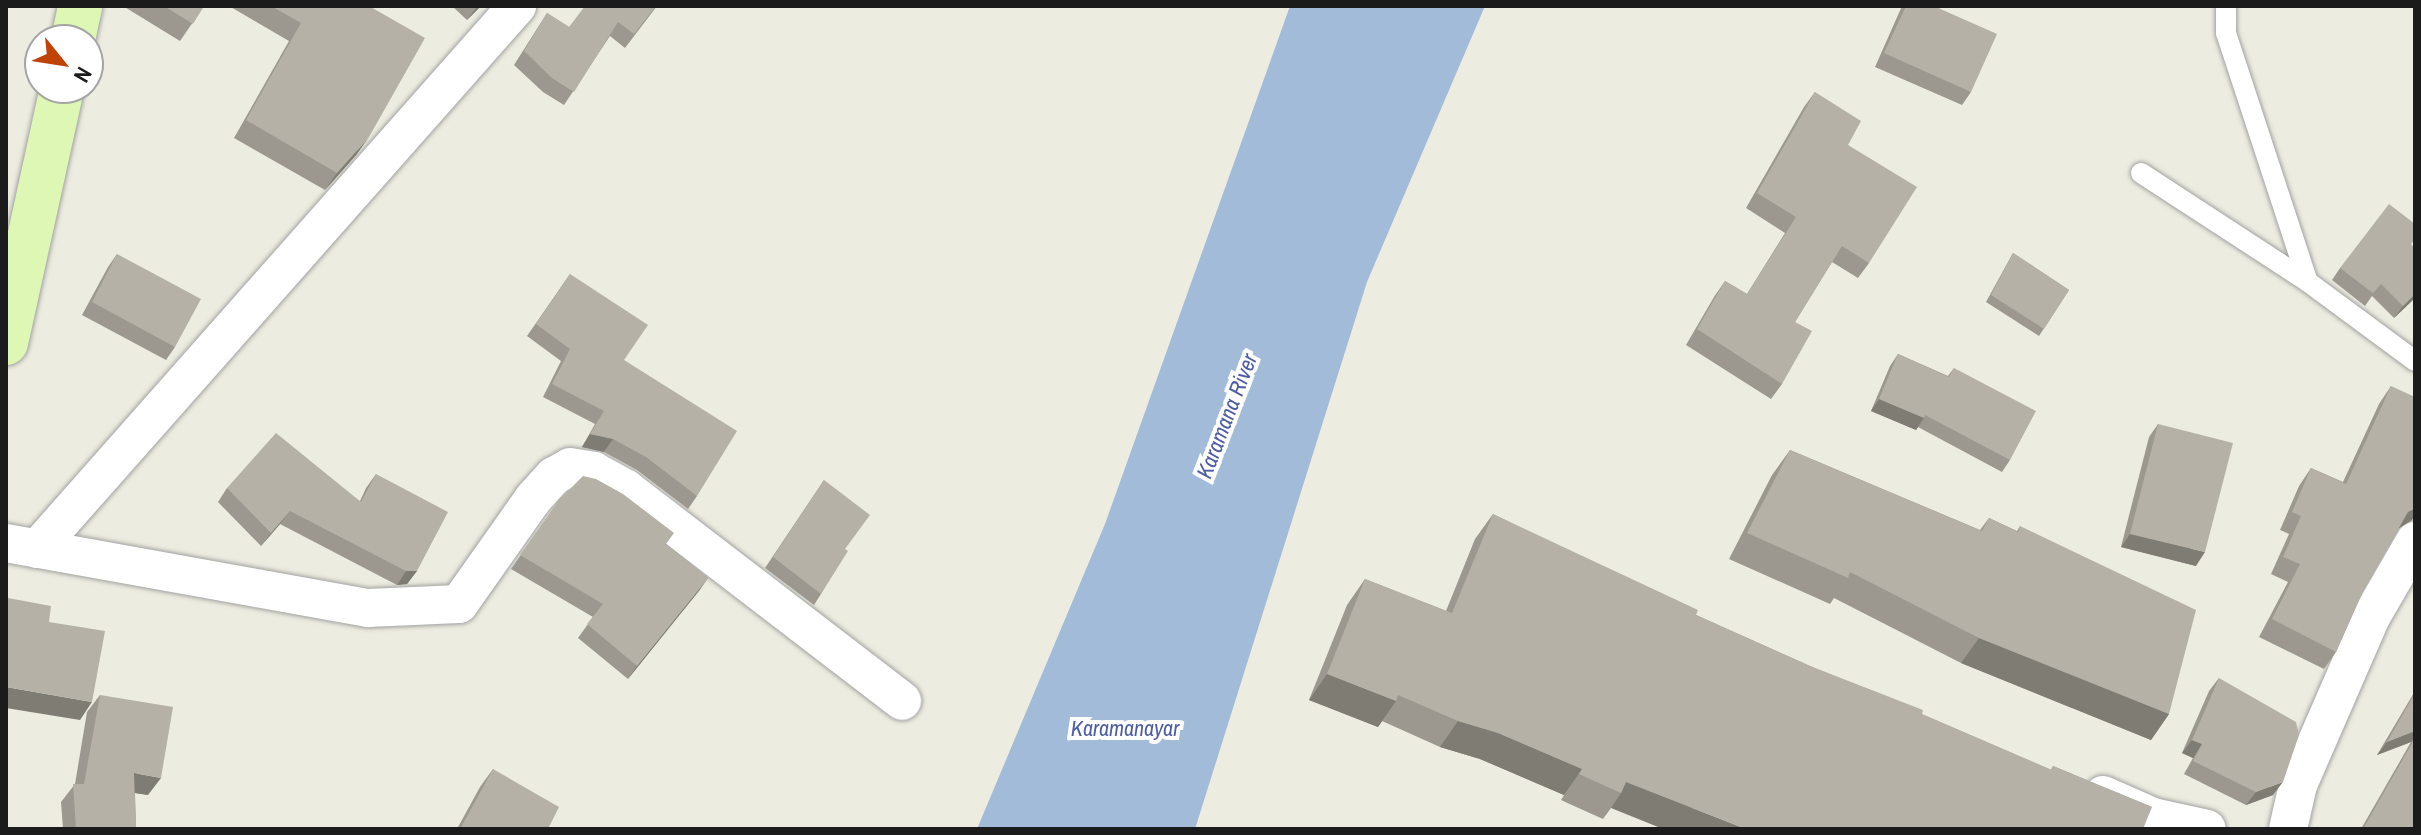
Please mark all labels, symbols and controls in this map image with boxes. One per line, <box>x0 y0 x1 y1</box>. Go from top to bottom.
north arrow <box>24 24 104 104</box>
text: N <box>67 62 99 88</box>
water label: Karamana River <box>1191 350 1263 482</box>
water label: Karamanayar <box>1071 716 1179 742</box>

